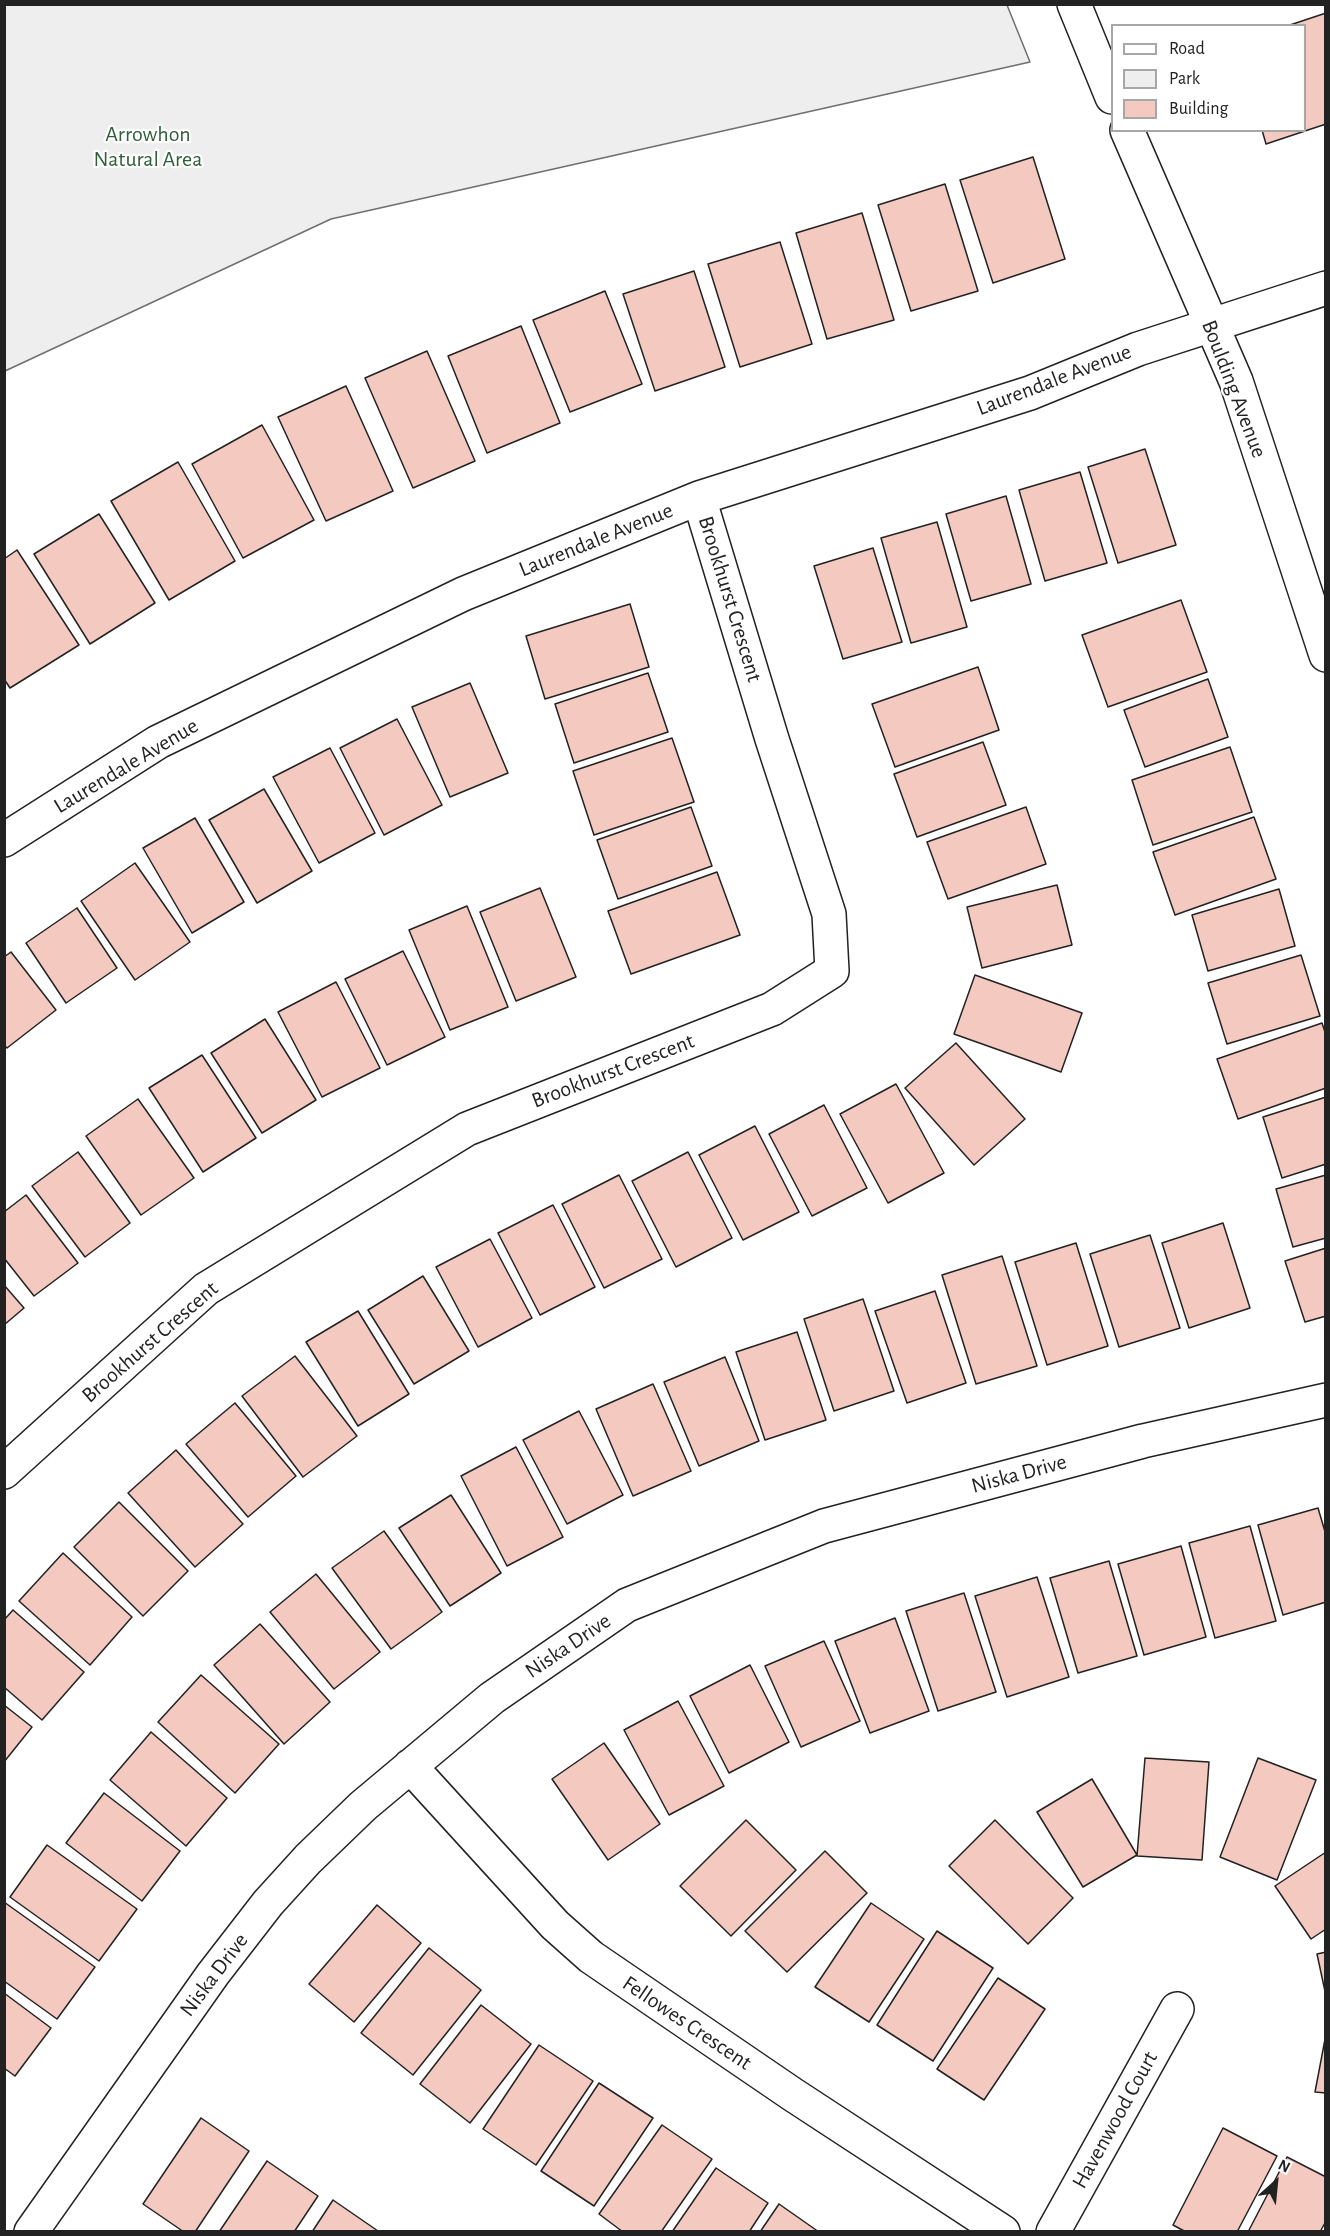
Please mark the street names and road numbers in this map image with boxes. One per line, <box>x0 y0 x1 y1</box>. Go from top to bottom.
street label: Boulding Avenue <box>1196 316 1272 462</box>
street label: Laurendale Avenue <box>973 338 1135 422</box>
street label: Laurendale Avenue <box>515 497 677 583</box>
street label: Brookhurst Crescent <box>692 513 768 685</box>
street label: Laurendale Avenue <box>49 713 203 819</box>
street label: Brookhurst Crescent <box>528 1028 698 1114</box>
street label: Brookhurst Crescent <box>76 1276 224 1408</box>
street label: Niska Drive <box>968 1449 1070 1499</box>
street label: Niska Drive <box>520 1608 616 1684</box>
street label: Niska Drive <box>174 1928 254 2022</box>
street label: Fellowes Crescent <box>617 1970 757 2076</box>
street label: Havenwood Court <box>1066 2047 1164 2193</box>

